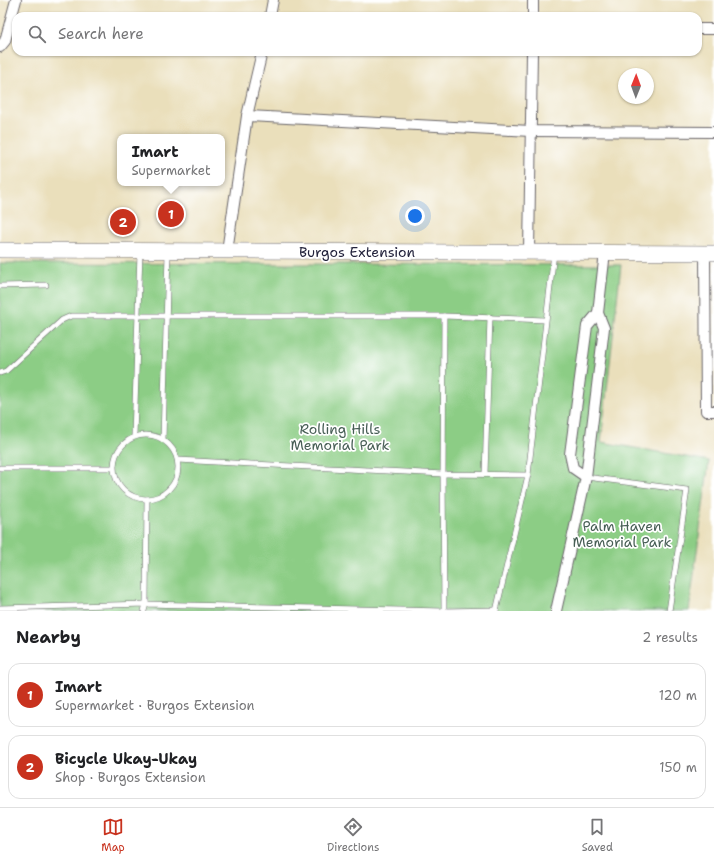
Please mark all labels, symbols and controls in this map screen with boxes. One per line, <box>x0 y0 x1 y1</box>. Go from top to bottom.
search box <box>12 12 702 56</box>
icon: search <box>26 23 48 45</box>
text: Search here <box>58 24 144 44</box>
north arrow <box>618 68 654 104</box>
popup <box>117 134 225 186</box>
text: Imart <box>131 142 179 162</box>
text: Supermarket <box>131 162 211 179</box>
pin: 1 <box>158 199 184 229</box>
your location <box>405 206 425 226</box>
pin: 2 <box>110 207 136 237</box>
street label: Burgos Extension <box>299 243 415 261</box>
park label: Rolling Hills Memorial Park <box>290 420 390 454</box>
park label: Palm Haven Memorial Park <box>572 517 672 551</box>
text: Nearby <box>16 626 81 648</box>
text: 2 results <box>642 629 698 646</box>
text: Imart <box>55 677 102 697</box>
text: 1 <box>27 687 33 704</box>
text: 120 m <box>659 687 697 704</box>
text: Supermarket · Burgos Extension <box>55 697 255 714</box>
text: Bicycle Ukay-Ukay <box>55 749 197 769</box>
text: 2 <box>25 759 35 776</box>
text: 150 m <box>659 759 697 776</box>
text: Shop · Burgos Extension <box>55 769 206 786</box>
tab: Map <box>101 816 125 855</box>
tab: Directions <box>327 816 379 855</box>
tab: Saved <box>582 816 613 855</box>

